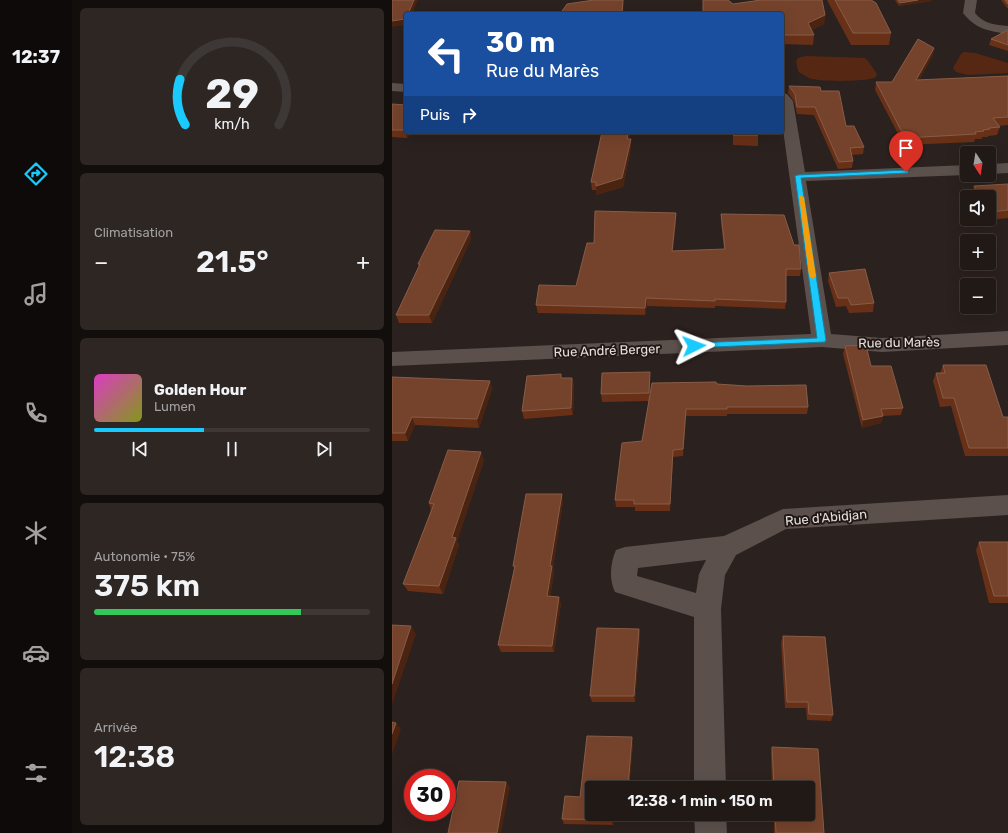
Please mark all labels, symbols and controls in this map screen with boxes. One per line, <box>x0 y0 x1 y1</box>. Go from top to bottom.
text: 30 m <box>486 26 555 59</box>
icon: left <box>420 28 472 80</box>
text: 12:37 <box>12 46 60 68</box>
text: Rue du Marès <box>486 60 599 82</box>
text: 29 <box>205 68 259 117</box>
icon: right <box>458 104 480 126</box>
text: Puis <box>420 106 450 124</box>
text: km/h <box>214 115 250 132</box>
pin <box>889 131 923 172</box>
icon: arrive <box>895 137 917 159</box>
north arrow <box>960 146 996 182</box>
map controls <box>960 146 996 314</box>
icon: directions <box>22 160 50 188</box>
button: sound <box>960 190 996 226</box>
text: Climatisation <box>94 225 173 240</box>
button: + <box>960 234 996 270</box>
text: 21.5° <box>196 244 269 280</box>
text: − <box>94 249 108 276</box>
text: + <box>356 249 370 276</box>
button: − <box>960 278 996 314</box>
icon: music <box>22 280 50 308</box>
position arrow <box>673 325 715 367</box>
street label: Rue du Marès <box>858 334 940 351</box>
street label: Rue André Berger <box>553 341 661 361</box>
text: Golden Hour <box>154 381 246 399</box>
icon: phone <box>22 399 50 427</box>
text: Lumen <box>154 399 196 414</box>
icon: previous <box>129 438 151 460</box>
icon: pause <box>221 438 243 460</box>
icon: next <box>313 438 335 460</box>
street label: Rue d'Abidjan <box>784 506 868 529</box>
icon: climate <box>22 519 50 547</box>
text: Autonomie · 75% <box>94 549 195 564</box>
text: 375 km <box>94 568 200 604</box>
icon: car <box>22 639 50 667</box>
text: Arrivée <box>94 720 137 735</box>
text: 12:38 <box>94 739 175 775</box>
icon: filters <box>22 759 50 787</box>
speed limit sign: 30 <box>404 769 456 821</box>
text: 12:38 · 1 min · 150 m <box>627 792 773 810</box>

